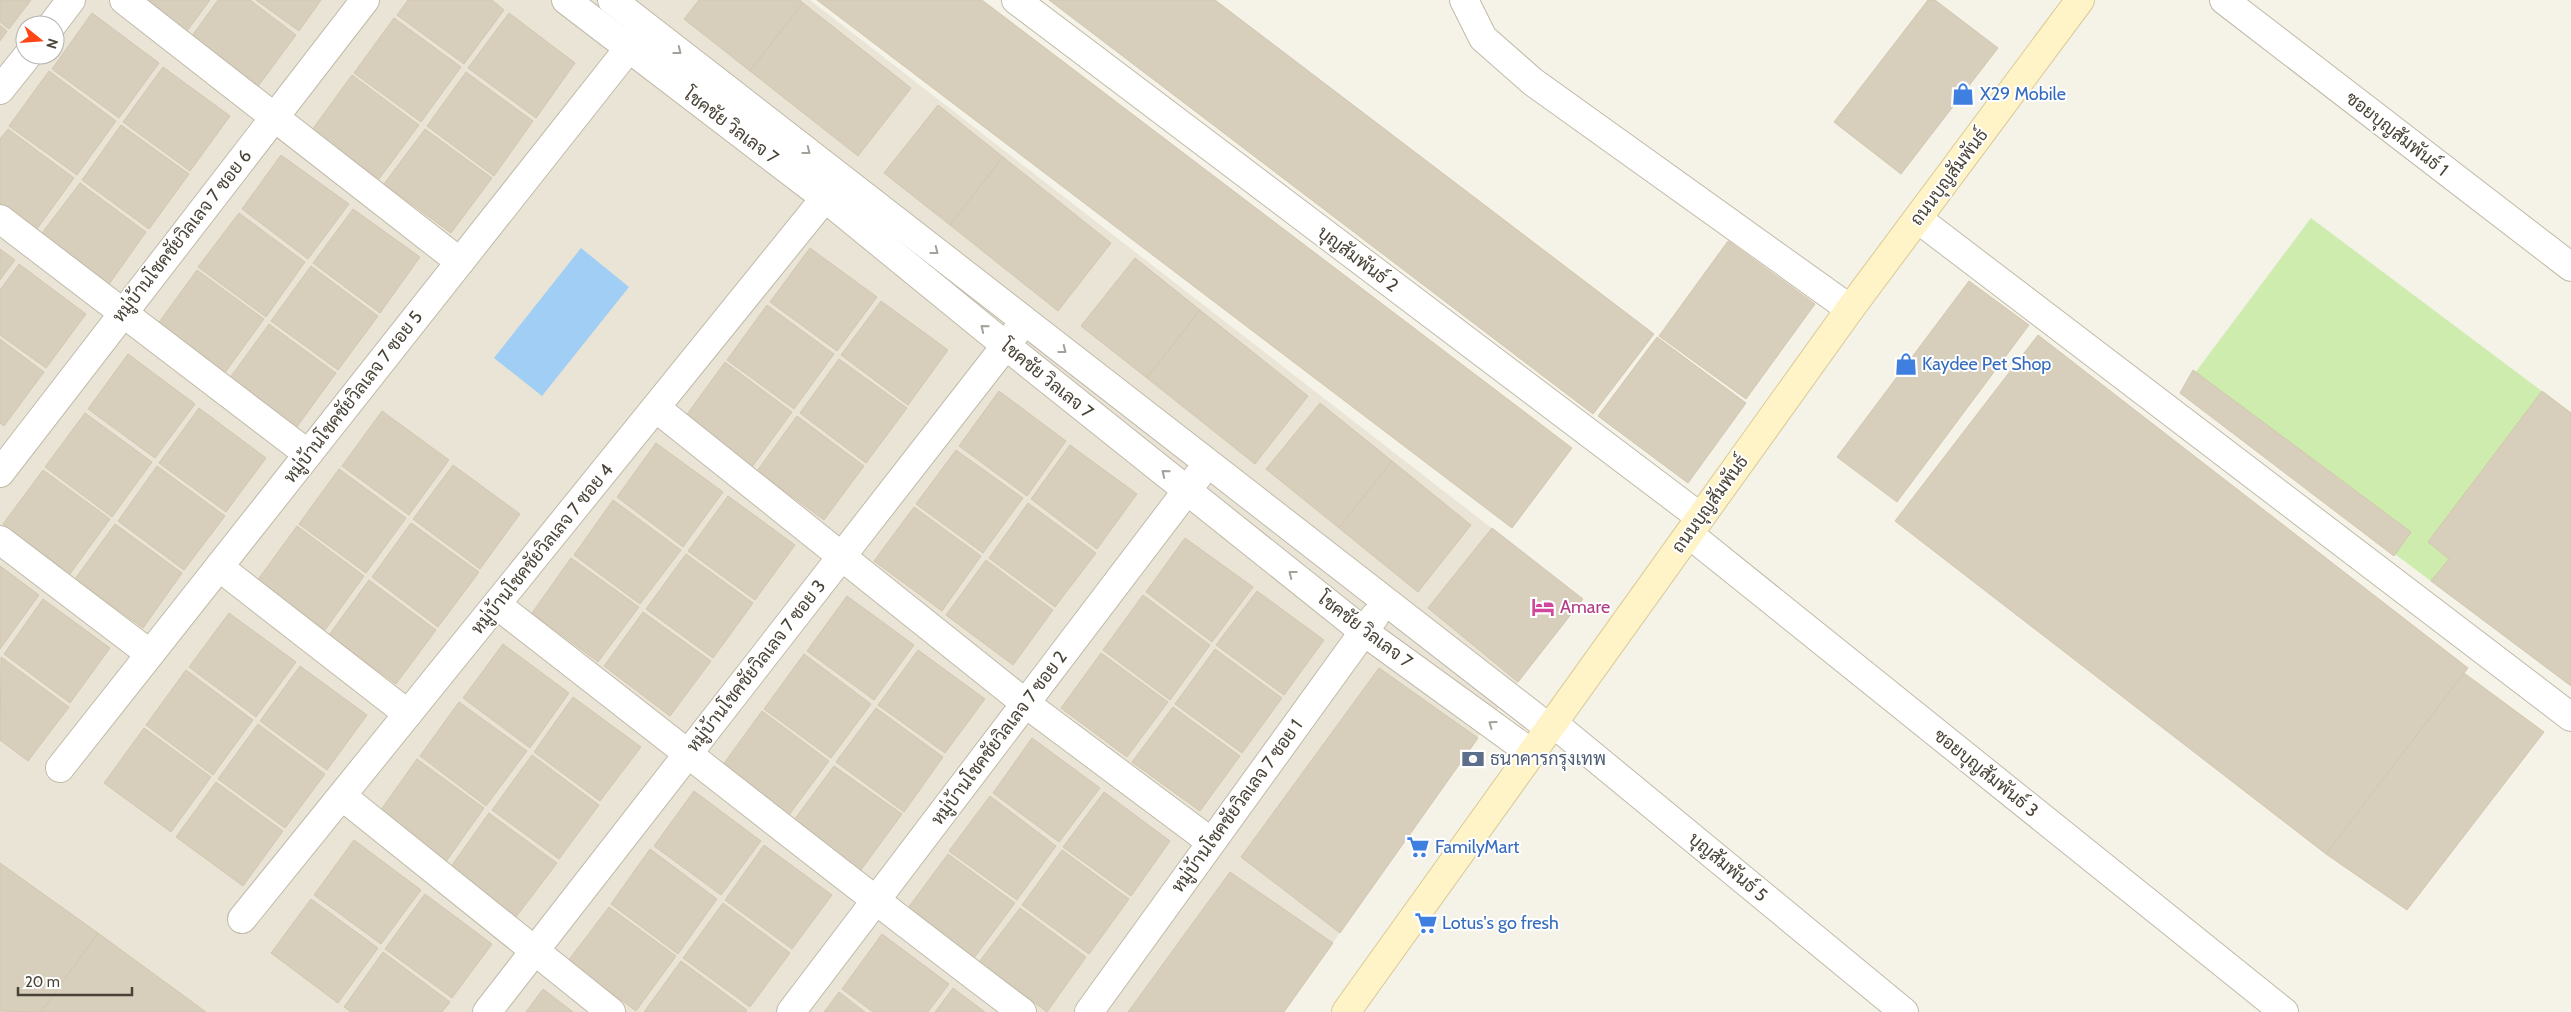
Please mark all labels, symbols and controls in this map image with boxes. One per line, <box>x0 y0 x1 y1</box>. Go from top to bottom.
north arrow <box>15 15 65 65</box>
text: N <box>42 36 62 51</box>
one-way arrow <box>672 46 681 54</box>
street label: โชคชัย วิลเลจ 7 <box>679 81 784 169</box>
shop icon: X29 Mobile <box>1950 81 1976 107</box>
place label: X29 Mobile <box>1980 83 2066 105</box>
street label: ซอยบุญสัมพันธ์ 1 <box>2341 86 2454 182</box>
street label: ถนนบุญสัมพันธ์ <box>1904 123 1994 230</box>
street label: หมู่บ้านโชคชัยวิลเลจ 7 ซอย 6 <box>106 144 258 328</box>
one-way arrow <box>801 145 810 154</box>
street label: บุญสัมพันธ์ 2 <box>1313 220 1404 297</box>
one-way arrow <box>929 245 938 253</box>
street label: หมู่บ้านโชคชัยวิลเลจ 7 ซอย 5 <box>277 305 429 489</box>
one-way arrow <box>980 324 989 333</box>
street label: โชคชัย วิลเลจ 7 <box>996 333 1099 423</box>
one-way arrow <box>1057 345 1066 353</box>
shop icon: Kaydee Pet Shop <box>1893 351 1919 377</box>
place label: Kaydee Pet Shop <box>1922 353 2051 375</box>
street label: ถนนบุญสัมพันธ์ <box>1666 449 1754 558</box>
street label: หมู่บ้านโชคชัยวิลเลจ 7 ซอย 4 <box>465 458 619 640</box>
one-way arrow <box>1162 471 1171 479</box>
one-way arrow <box>1289 572 1298 580</box>
street label: หมู่บ้านโชคชัยวิลเลจ 7 ซอย 3 <box>680 574 832 758</box>
street label: โชคชัย วิลเลจ 7 <box>1313 585 1418 673</box>
hotel icon: Amare <box>1530 594 1556 620</box>
place label: Amare <box>1560 596 1610 618</box>
street label: หมู่บ้านโชคชัยวิลเลจ 7 ซอย 2 <box>925 645 1073 831</box>
street label: หมู่บ้านโชคชัยวิลเลจ 7 ซอย 1 <box>1165 714 1309 898</box>
one-way arrow <box>1488 721 1498 730</box>
street label: ซอยบุญสัมพันธ์ 3 <box>1929 723 2044 823</box>
bank icon: ธนาคารกรุงเทพ <box>1460 746 1486 772</box>
place label: ธนาคารกรุงเทพ <box>1490 748 1606 771</box>
street label: บุญสัมพันธ์ 5 <box>1684 826 1773 907</box>
supermarket icon: FamilyMart <box>1405 834 1431 860</box>
place label: FamilyMart <box>1435 836 1519 858</box>
supermarket icon: Lotus's go fresh <box>1413 910 1439 936</box>
place label: Lotus's go fresh <box>1442 912 1559 934</box>
scale bar <box>18 964 131 996</box>
text: 20 m <box>25 973 60 991</box>

